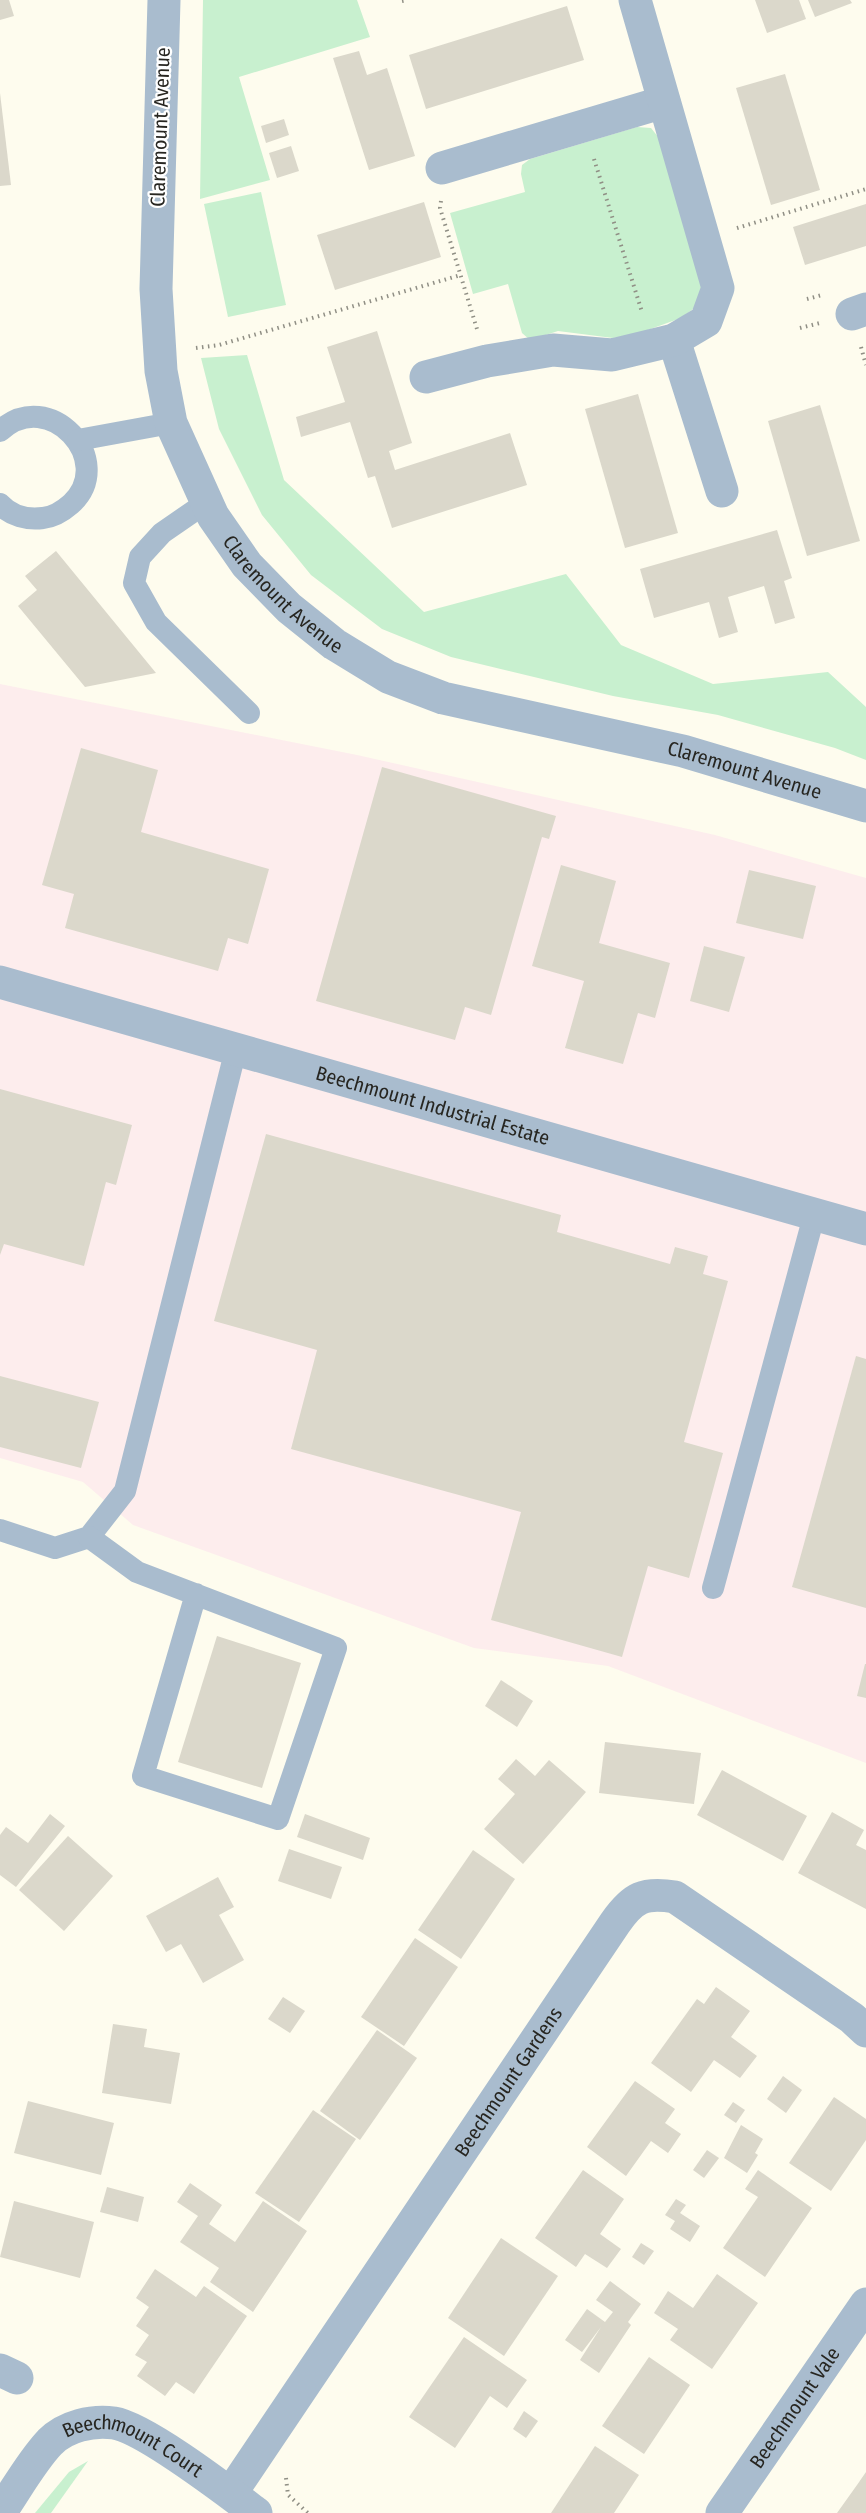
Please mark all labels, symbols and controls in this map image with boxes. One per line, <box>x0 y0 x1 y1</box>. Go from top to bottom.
street label: Claremount Avenue <box>145 47 175 207</box>
street label: Claremount Avenue <box>218 530 347 659</box>
street label: Claremount Avenue <box>665 736 825 804</box>
street label: Beechmount Industrial Estate <box>313 1061 552 1150</box>
street label: Beechmount Gardens <box>449 2002 567 2161</box>
street label: Beechmount Vale <box>744 2342 845 2473</box>
street label: Beechmount Court <box>58 2410 208 2482</box>

